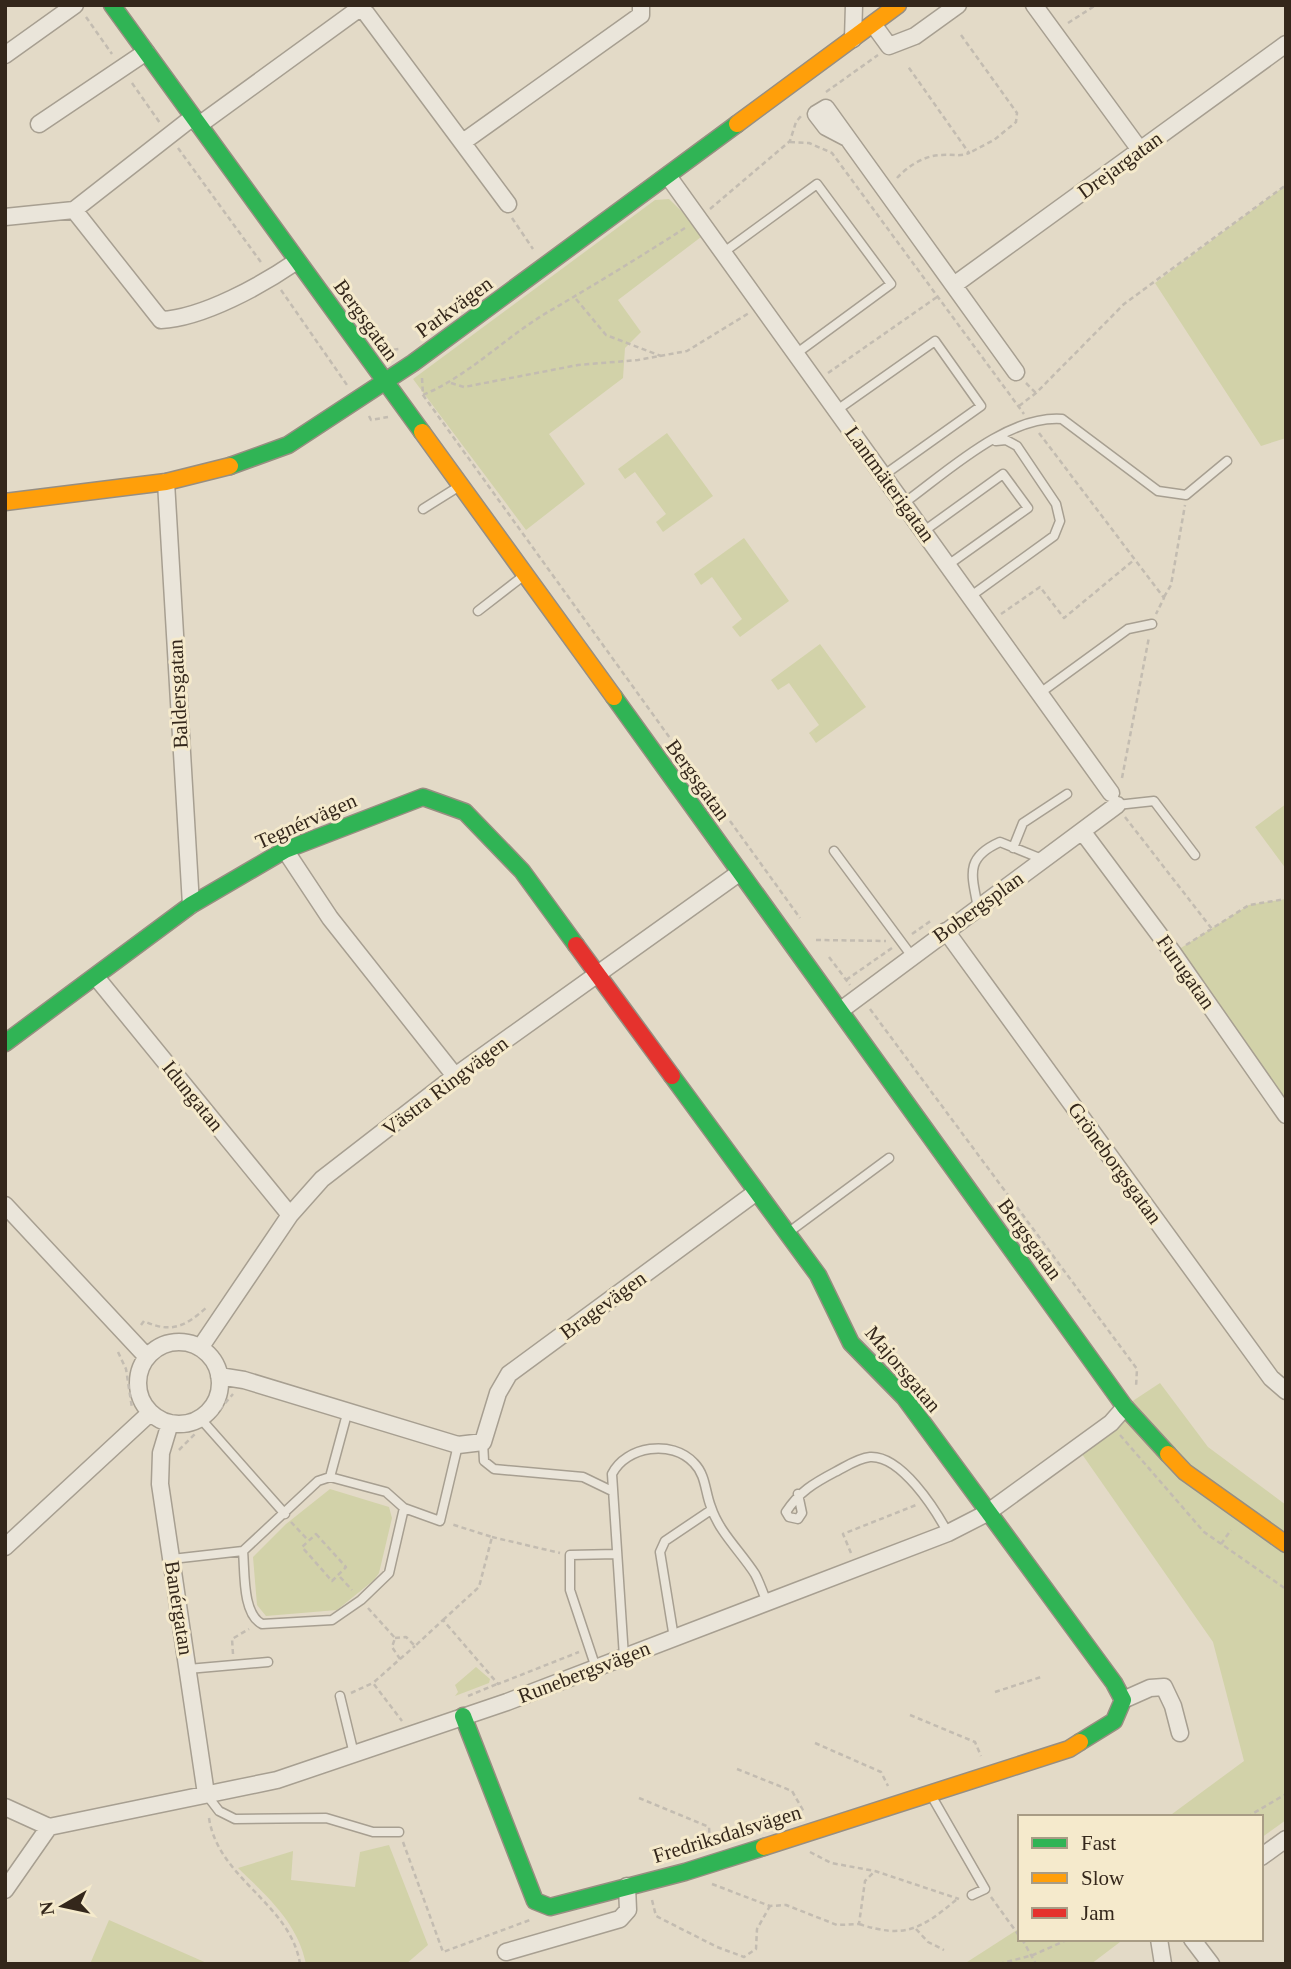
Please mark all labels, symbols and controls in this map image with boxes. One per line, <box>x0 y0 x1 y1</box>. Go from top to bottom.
street label: Drejargatan <box>1073 126 1167 204</box>
street label: Parkvägen <box>411 271 497 343</box>
street label: Bergsgatan <box>329 275 404 366</box>
street label: Lantmäterigatan <box>840 421 940 547</box>
street label: Baldersgatan <box>163 638 193 749</box>
street label: Bergsgatan <box>661 735 736 826</box>
street label: Tegnérvägen <box>252 788 361 854</box>
street label: Bobergsplan <box>928 866 1028 948</box>
street label: Furugatan <box>1152 930 1221 1014</box>
street label: Västra Ringvägen <box>377 1031 513 1141</box>
street label: Idungatan <box>157 1056 229 1137</box>
street label: Gröneborgsgatan <box>1063 1098 1167 1229</box>
street label: Bergsgatan <box>993 1194 1068 1285</box>
street label: Bragevägen <box>555 1266 651 1344</box>
street label: Majorsgatan <box>860 1321 946 1417</box>
street label: Banérgatan <box>160 1559 198 1657</box>
street label: Runebergsvägen <box>515 1636 654 1708</box>
street label: Fredriksdalsvägen <box>650 1800 805 1868</box>
legend <box>1018 1815 1263 1941</box>
text: Fast <box>1081 1831 1116 1855</box>
text: Slow <box>1081 1866 1125 1890</box>
north arrow <box>28 1871 98 1941</box>
text: N <box>35 1900 58 1917</box>
text: Jam <box>1081 1901 1115 1925</box>

